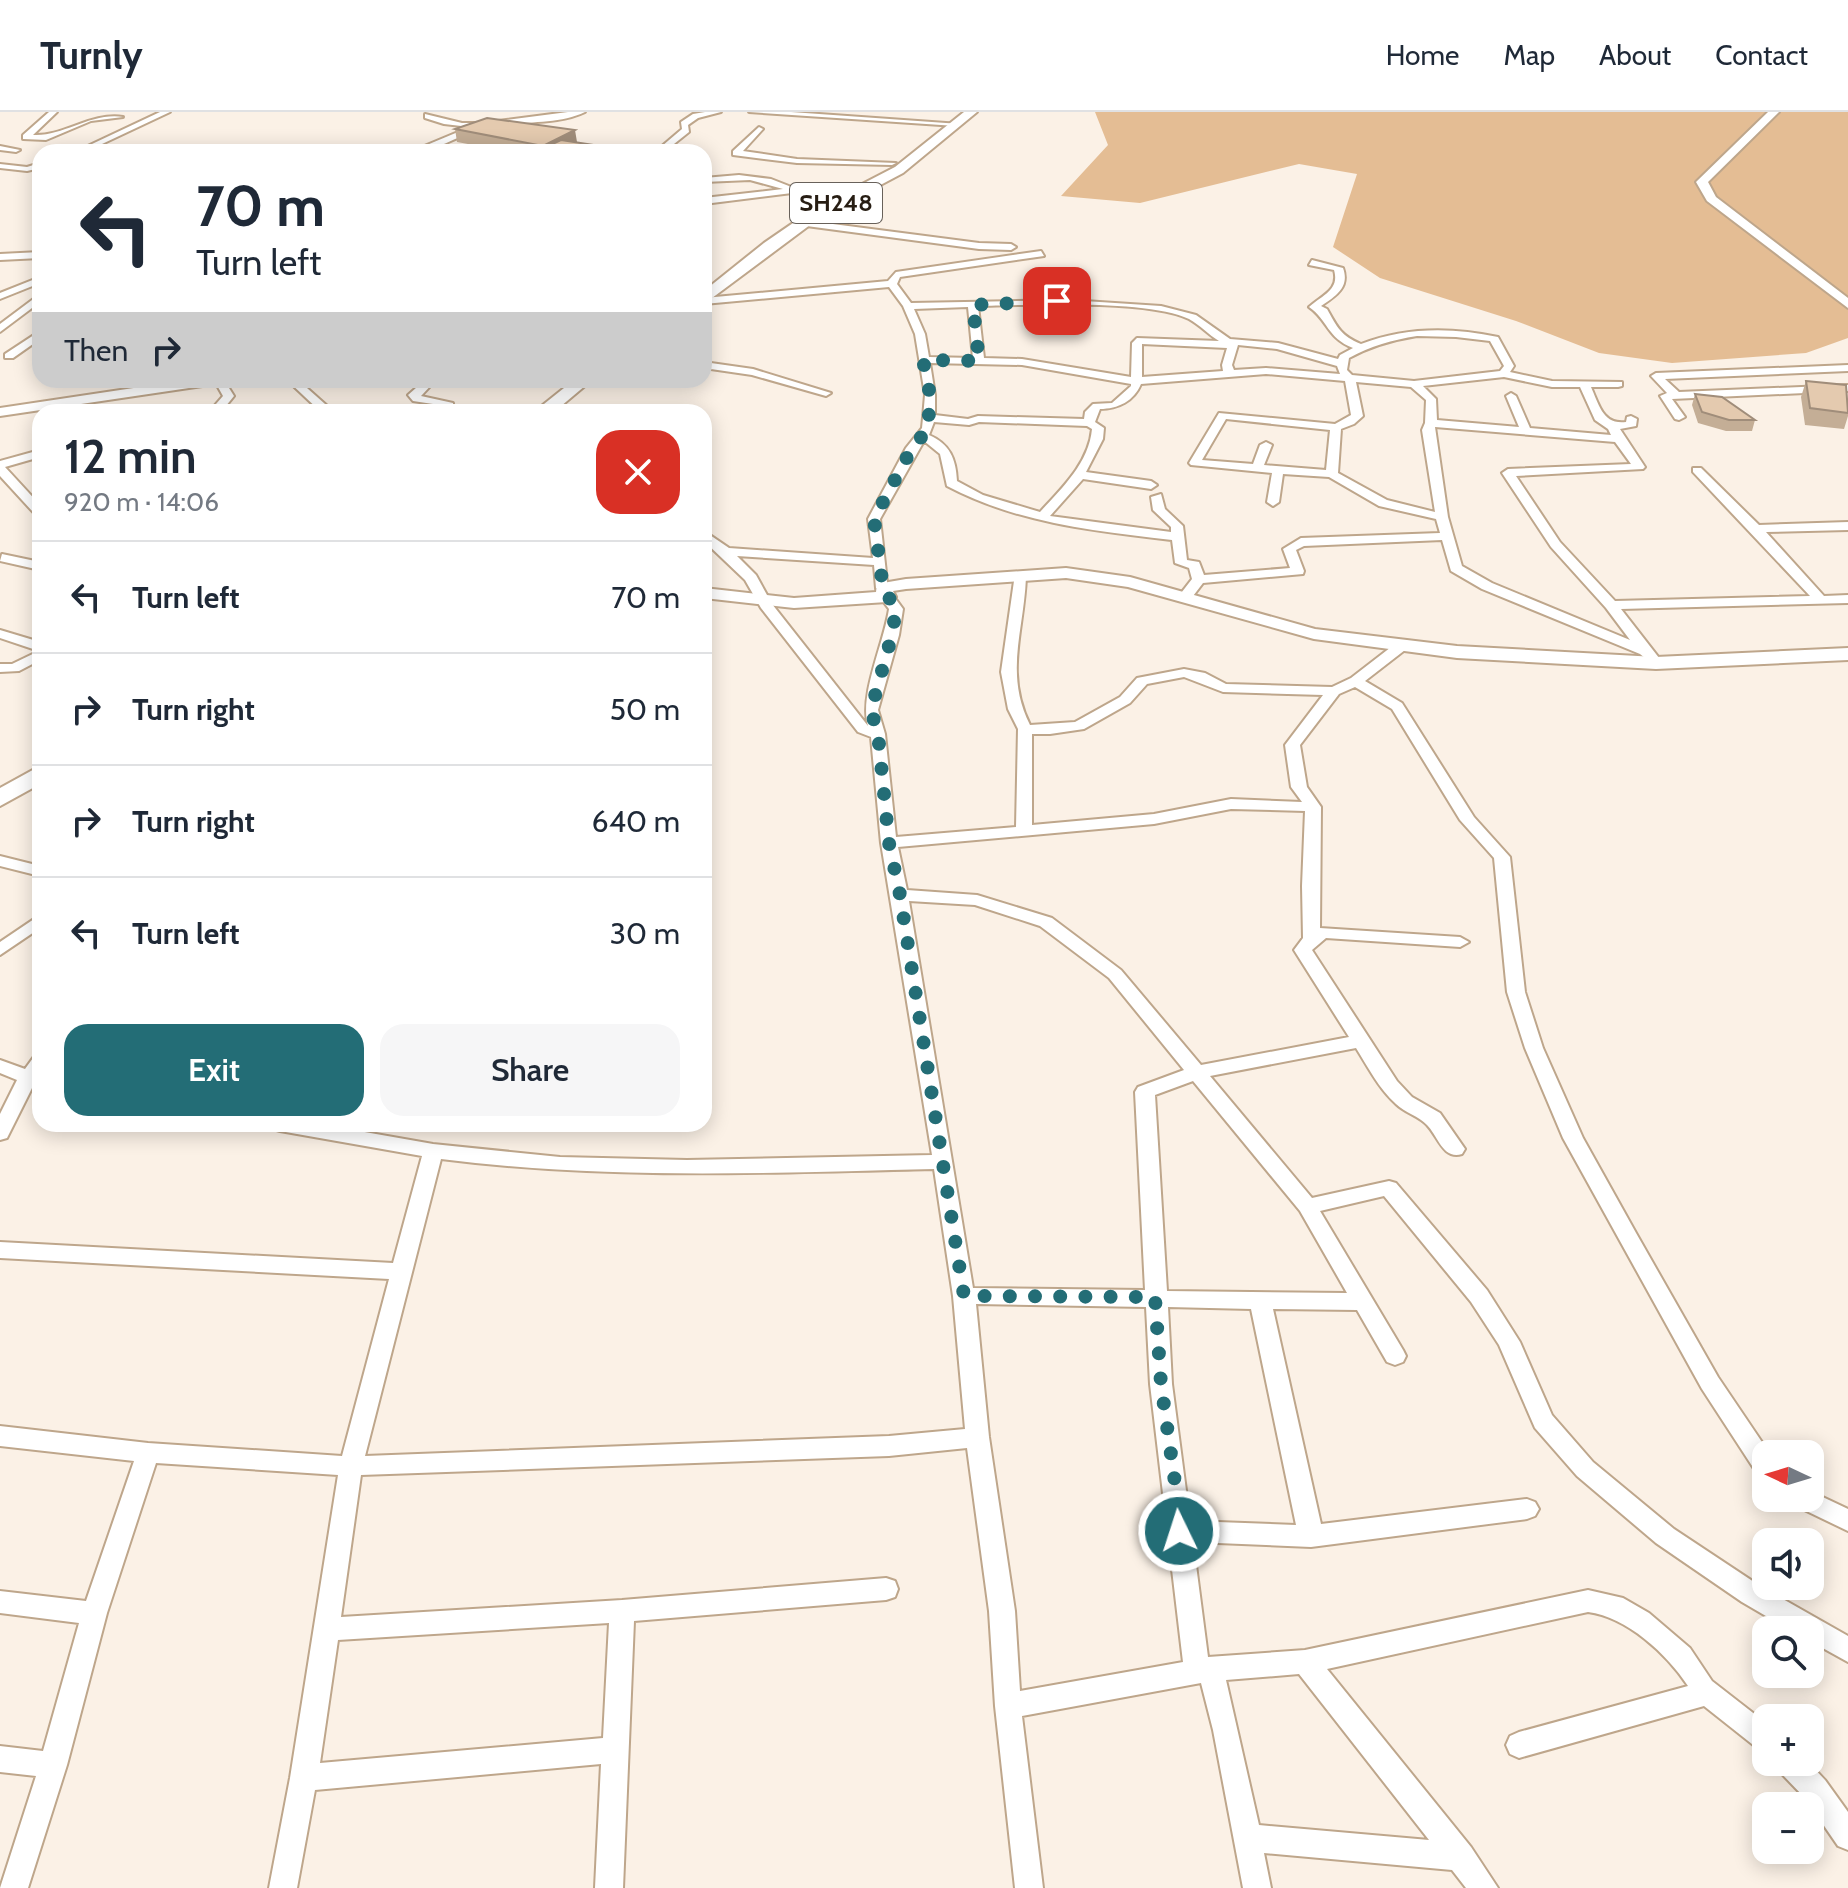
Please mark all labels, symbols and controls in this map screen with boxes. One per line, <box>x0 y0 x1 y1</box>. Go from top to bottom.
text: Turnly <box>40 32 143 79</box>
text: Home <box>1386 38 1459 72</box>
text: Map <box>1503 38 1555 72</box>
text: About <box>1599 38 1671 72</box>
text: Contact <box>1715 38 1808 72</box>
text: 70 m <box>196 172 325 240</box>
icon: left <box>64 176 168 280</box>
road number: SH248 <box>790 183 882 223</box>
text: Turn left <box>196 240 321 284</box>
pin <box>1023 267 1091 335</box>
icon: arrive <box>1035 279 1079 323</box>
icon: right <box>144 328 188 372</box>
text: Then <box>64 332 128 369</box>
text: 12 min <box>64 427 197 485</box>
button: close <box>596 430 680 514</box>
text: 920 m · 14:06 <box>64 486 219 518</box>
icon: left <box>64 575 108 619</box>
text: Turn left <box>132 579 240 616</box>
text: 70 m <box>611 579 680 616</box>
icon: right <box>64 687 108 731</box>
text: Turn right <box>132 691 255 728</box>
text: 50 m <box>610 691 680 728</box>
icon: right <box>64 799 108 843</box>
text: Turn right <box>132 803 255 840</box>
text: 640 m <box>592 803 680 840</box>
icon: left <box>64 911 108 955</box>
text: Turn left <box>132 915 240 952</box>
text: 30 m <box>610 915 680 952</box>
button: Exit <box>64 1024 364 1116</box>
button: Share <box>380 1024 680 1116</box>
north arrow <box>1752 1440 1824 1512</box>
map controls <box>1752 1440 1824 1864</box>
position arrow <box>1137 1489 1221 1573</box>
button: sound <box>1752 1528 1824 1600</box>
button: search <box>1752 1616 1824 1688</box>
button: + <box>1752 1704 1824 1776</box>
button: − <box>1752 1792 1824 1864</box>

